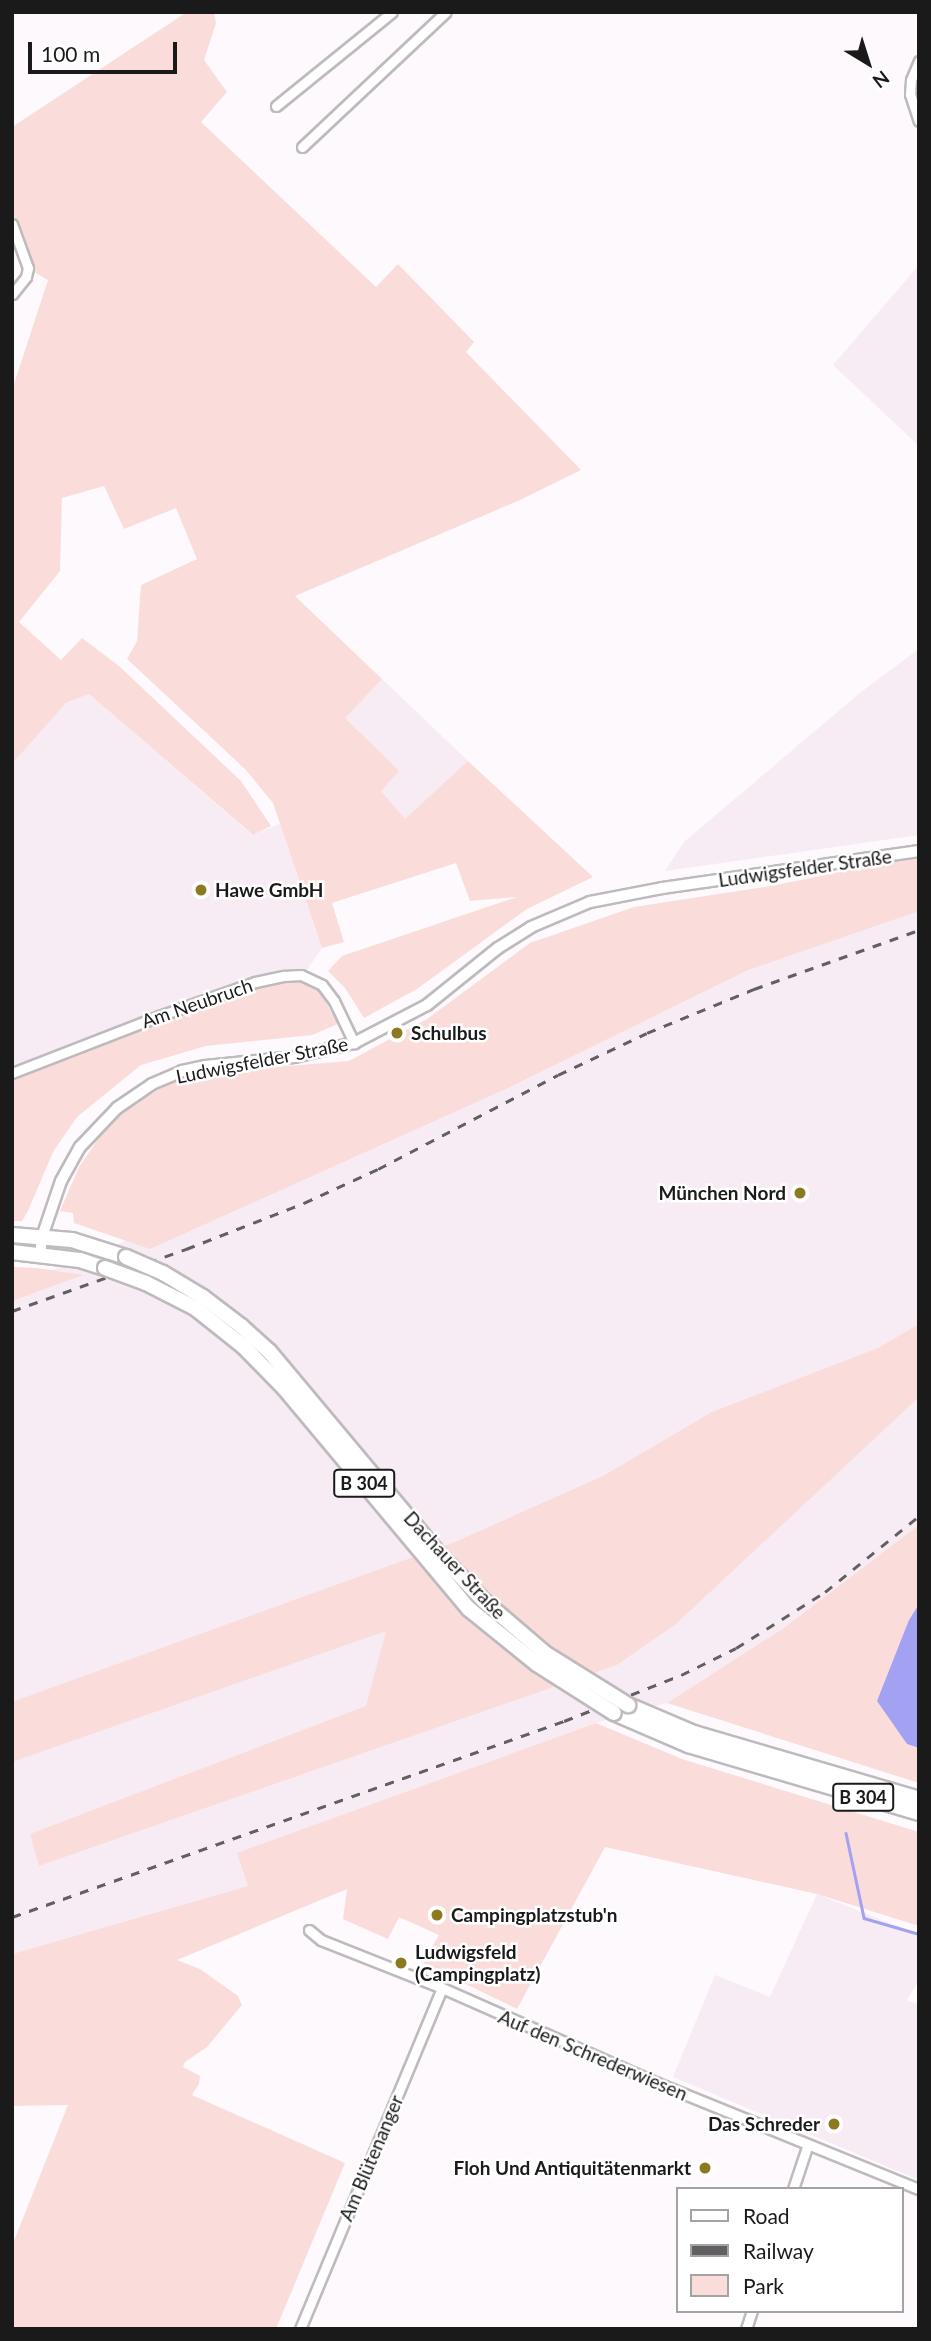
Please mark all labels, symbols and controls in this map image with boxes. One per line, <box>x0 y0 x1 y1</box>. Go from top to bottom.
scale bar <box>32 28 180 72</box>
north arrow <box>833 28 903 98</box>
text: 100 m <box>41 41 100 66</box>
text: N <box>868 66 894 94</box>
street label: Ludwigsfelder Straße <box>717 845 893 891</box>
place label: Hawe GmbH <box>215 879 324 901</box>
marker: Hawe GmbH <box>193 882 209 898</box>
street label: Am Neubruch <box>138 973 256 1033</box>
place label: Schulbus <box>411 1022 487 1044</box>
marker: Schulbus <box>389 1025 405 1041</box>
street label: Ludwigsfelder Straße <box>174 1032 350 1088</box>
place label: München Nord <box>659 1182 786 1204</box>
marker: München Nord <box>792 1185 808 1201</box>
road number: B 304 <box>332 1468 396 1498</box>
street label: Dachauer Straße <box>399 1506 511 1624</box>
road number: B 304 <box>832 1782 894 1812</box>
place label: Campingplatzstub'n <box>451 1904 618 1926</box>
marker: Campingplatzstub'n <box>429 1907 445 1923</box>
place label: Ludwigsfeld (Campingplatz) <box>415 1941 540 1985</box>
marker: Ludwigsfeld (Campingplatz) <box>393 1955 409 1971</box>
street label: Auf den Schrederwiesen <box>495 2005 691 2105</box>
street label: Am Blütenanger <box>334 2092 408 2224</box>
place label: Das Schreder <box>708 2113 820 2135</box>
marker: Das Schreder <box>826 2116 842 2132</box>
place label: Floh Und Antiquitätenmarkt <box>453 2157 691 2179</box>
marker: Floh Und Antiquitätenmarkt <box>697 2160 713 2176</box>
legend <box>676 2187 903 2313</box>
text: Road <box>743 2203 790 2228</box>
text: Railway <box>743 2238 814 2263</box>
text: Park <box>743 2273 784 2298</box>

